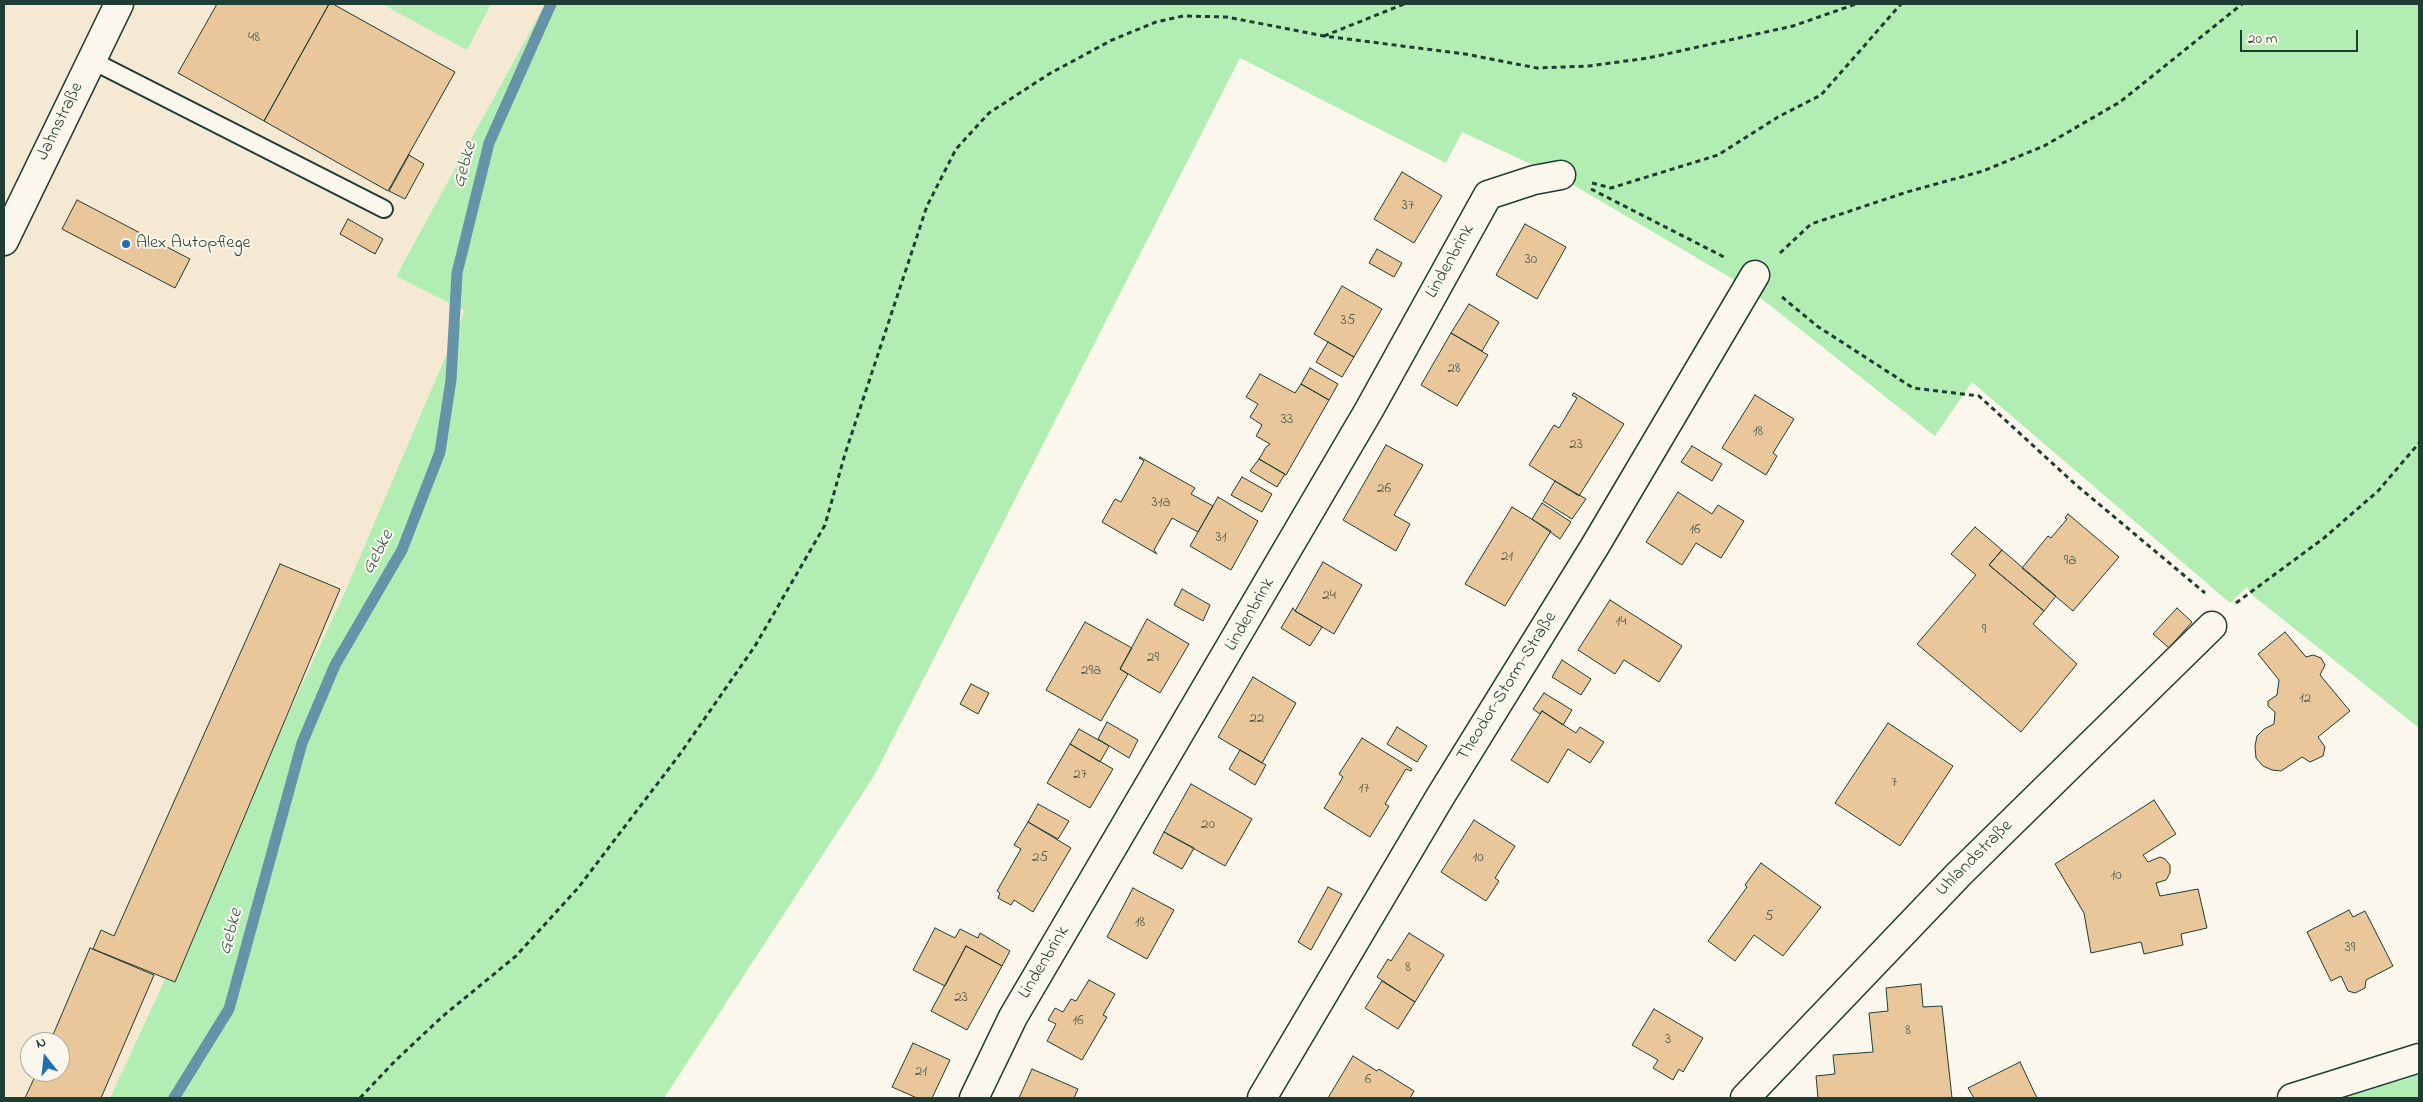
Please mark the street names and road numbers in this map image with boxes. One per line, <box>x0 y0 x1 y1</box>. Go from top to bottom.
street label: Jahnstraße <box>33 80 89 164</box>
street label: Lindenbrink <box>1422 221 1480 303</box>
street label: Lindenbrink <box>1221 575 1281 655</box>
street label: Theodor-Storm-Straße <box>1453 608 1563 766</box>
street label: Uhlandstraße <box>1932 816 2018 902</box>
street label: Lindenbrink <box>1015 923 1075 1003</box>

